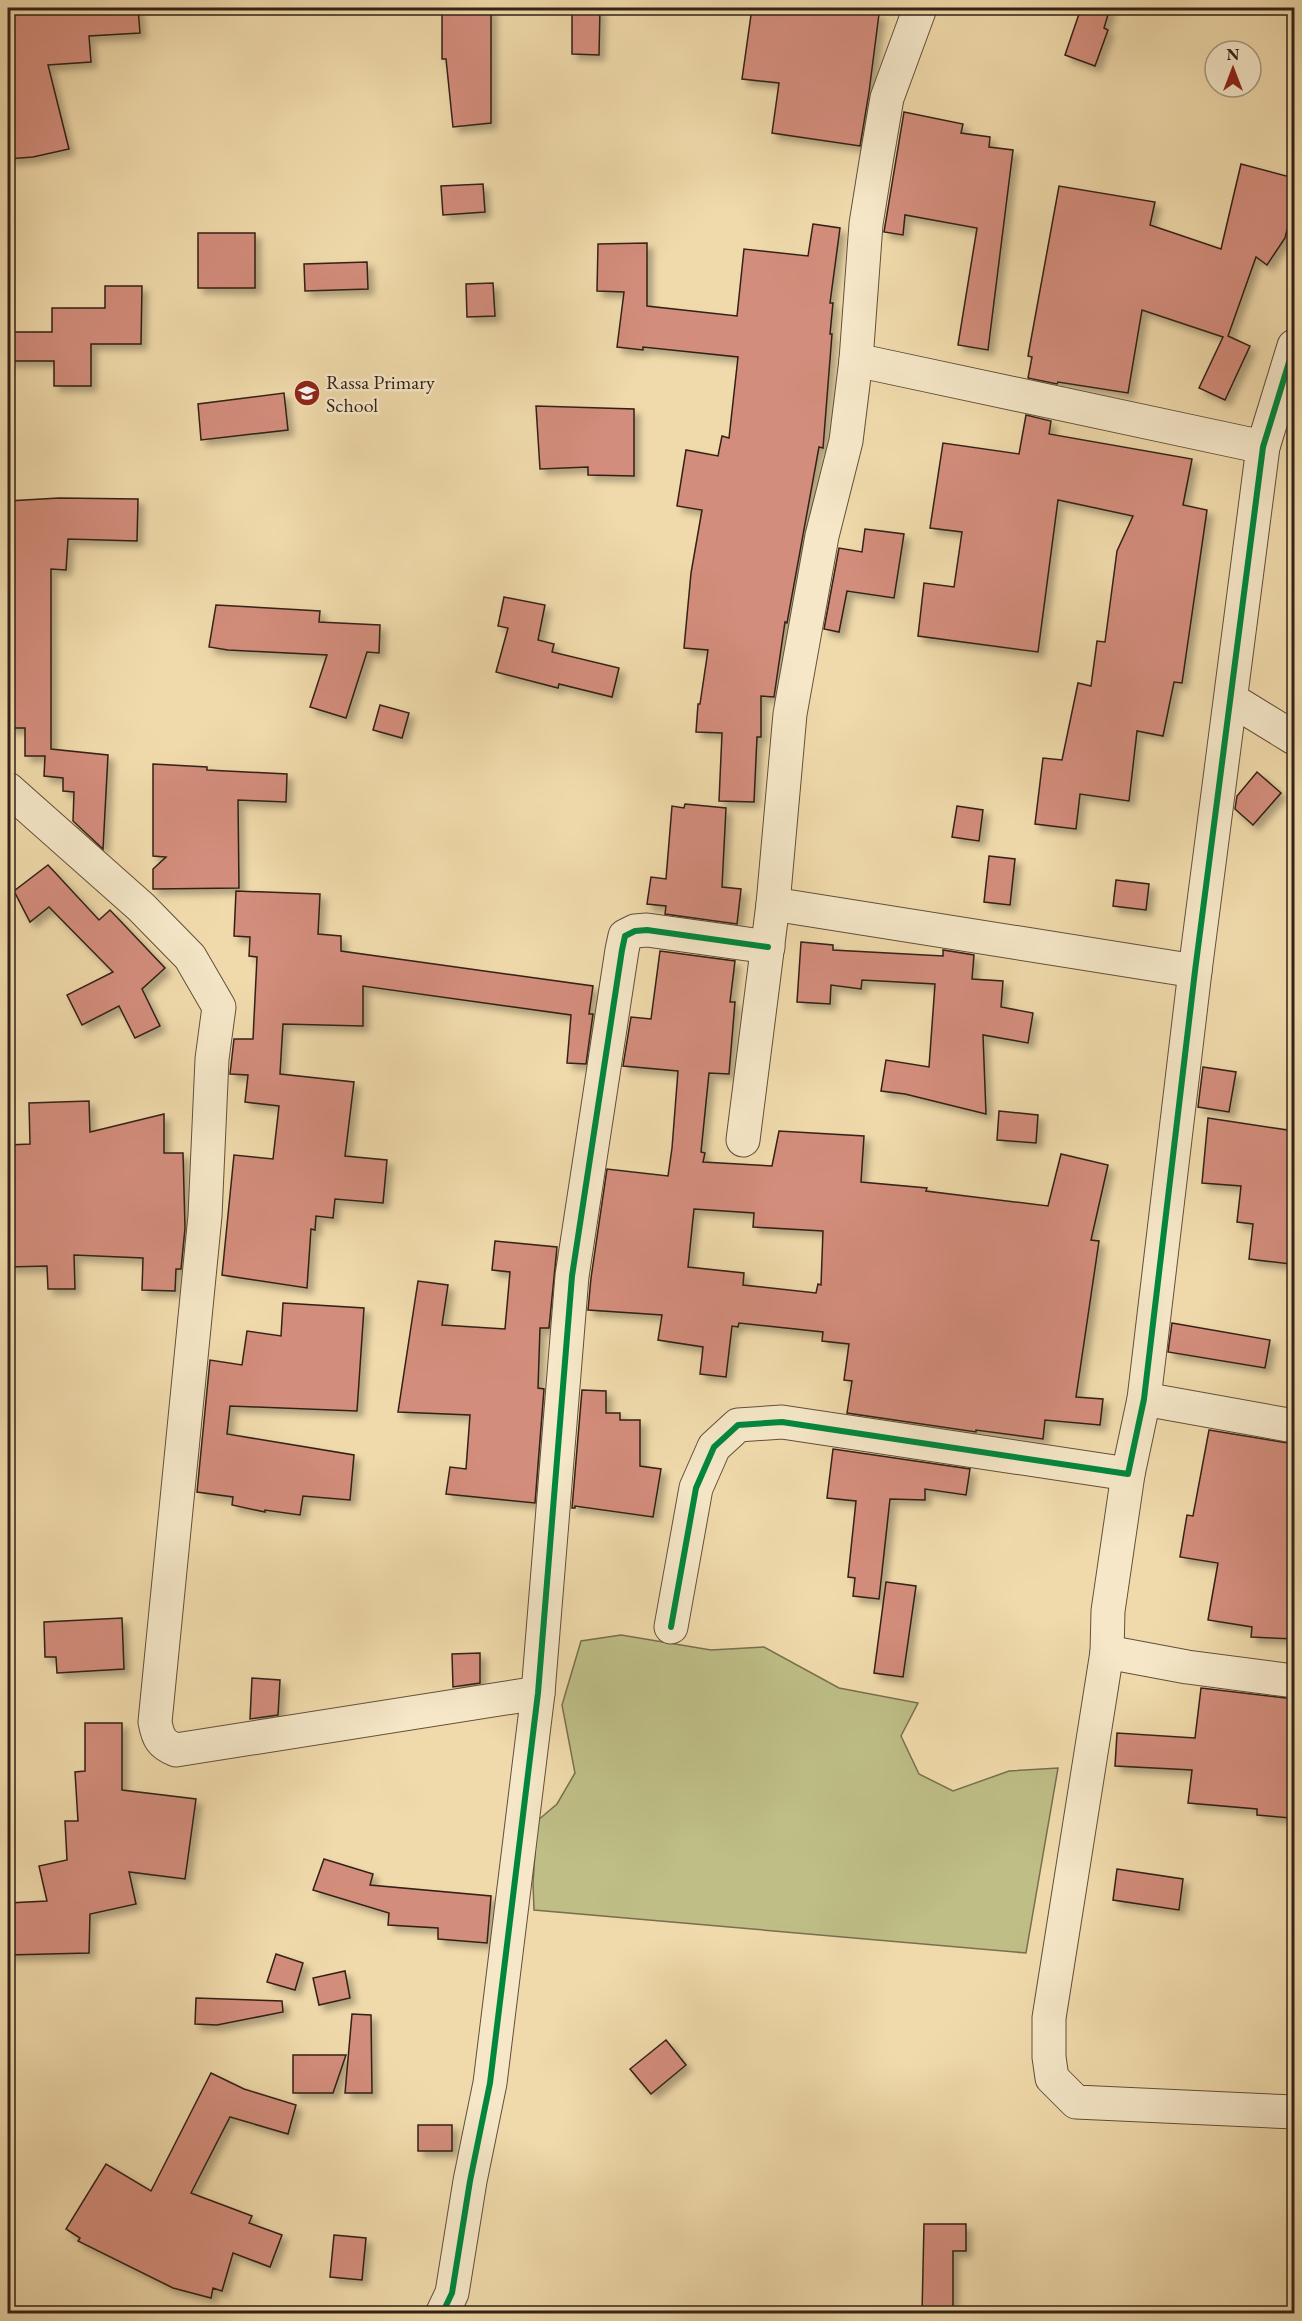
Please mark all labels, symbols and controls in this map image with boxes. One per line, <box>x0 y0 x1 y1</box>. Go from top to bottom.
north arrow <box>1203 39 1263 99</box>
text: N <box>1227 44 1240 65</box>
place label: Rassa Primary School <box>326 369 435 418</box>
school or university icon: Rassa Primary School <box>292 378 322 408</box>

